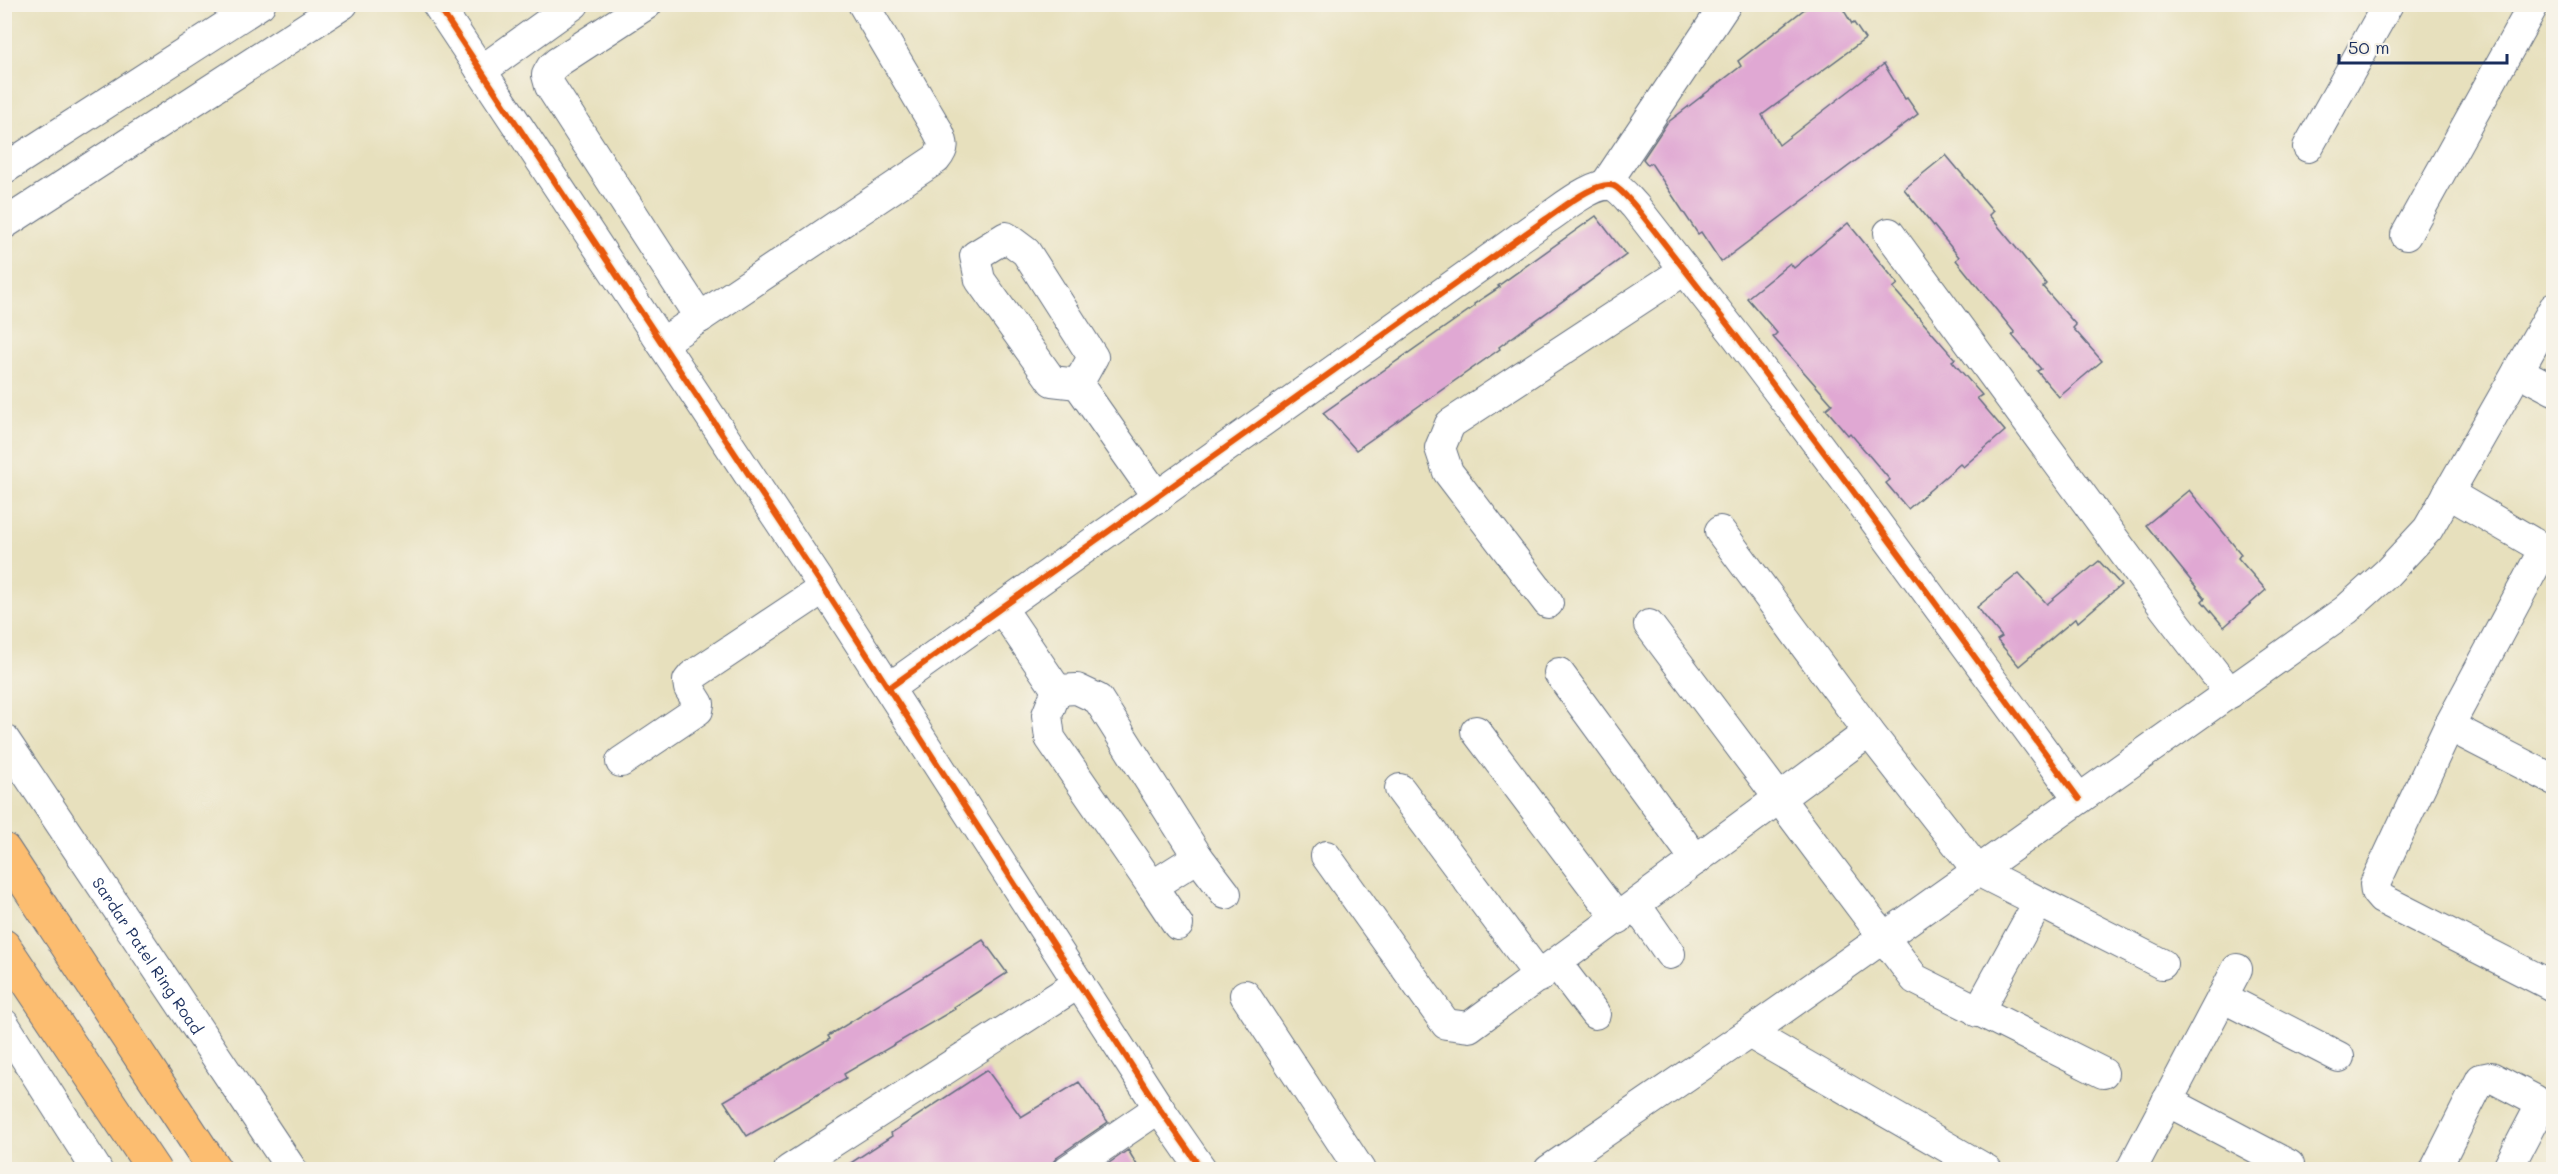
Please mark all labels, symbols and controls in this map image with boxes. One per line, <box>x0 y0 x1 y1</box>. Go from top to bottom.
scale bar <box>2339 27 2507 65</box>
text: 50 m <box>2348 35 2390 59</box>
street label: Sardar Patel Ring Road <box>88 873 208 1038</box>

